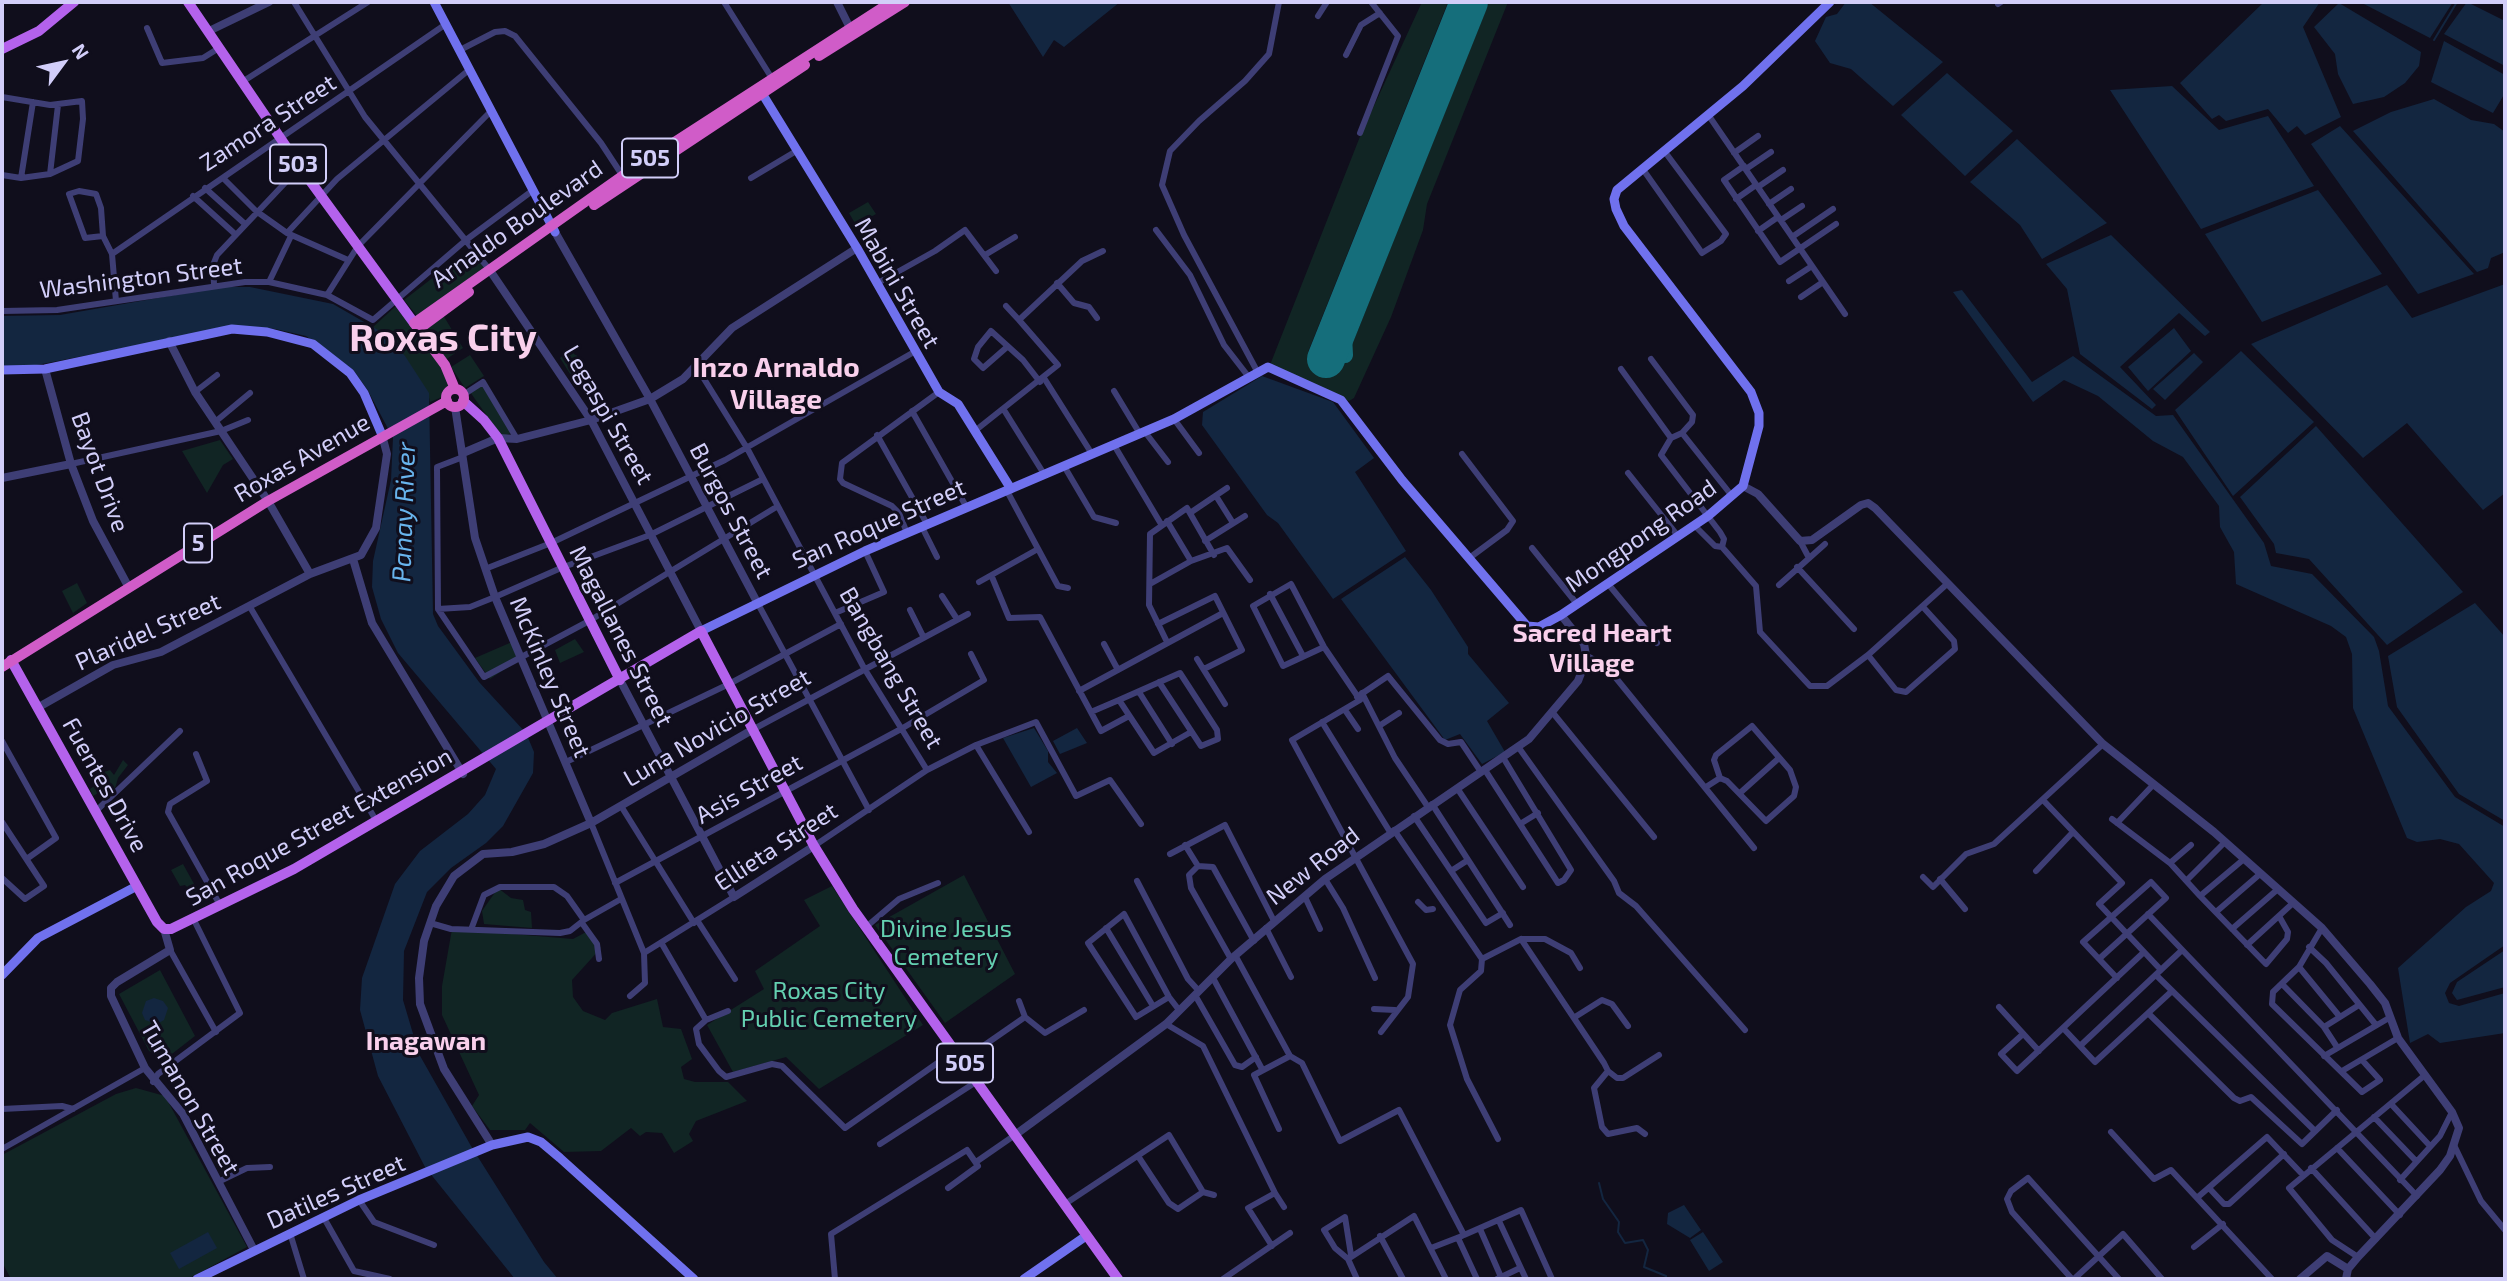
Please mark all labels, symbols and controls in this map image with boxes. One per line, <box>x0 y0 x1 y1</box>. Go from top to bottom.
north arrow <box>28 28 98 98</box>
text: N <box>68 39 94 63</box>
street label: Zamora Street <box>195 68 341 178</box>
road number: 505 <box>622 139 678 178</box>
road number: 503 <box>270 144 326 183</box>
street label: Arnaldo Boulevard <box>426 154 608 294</box>
street label: Mabini Street <box>848 213 946 353</box>
street label: Washington Street <box>38 251 244 305</box>
district label: Roxas City <box>349 315 537 361</box>
street label: Legaspi Street <box>557 340 659 490</box>
district label: Inzo Arnaldo Village <box>692 351 860 417</box>
street label: Bayot Drive <box>65 408 135 536</box>
street label: Roxas Avenue <box>229 408 375 508</box>
street label: Burgos Street <box>683 438 779 584</box>
water label: Panay River <box>386 441 422 583</box>
street label: San Roque Street <box>788 473 970 575</box>
street label: Mongpong Road <box>1560 473 1722 599</box>
road number: 5 <box>184 524 212 562</box>
street label: Magallanes Street <box>563 541 679 731</box>
street label: Bangbang Street <box>833 582 949 754</box>
street label: Plaridel Street <box>71 587 225 677</box>
street label: McKinley Street <box>503 592 597 762</box>
district label: Sacred Heart Village <box>1512 617 1672 678</box>
street label: Luna Novicio Street <box>618 663 816 793</box>
street label: Fuentes Drive <box>56 713 154 857</box>
street label: San Roque Street Extension <box>181 742 457 912</box>
street label: Asis Street <box>691 748 807 830</box>
street label: Ellieta Street <box>709 797 843 897</box>
street label: New Road <box>1261 821 1365 911</box>
park label: Divine Jesus Cemetery <box>880 915 1012 971</box>
park label: Roxas City Public Cemetery <box>741 977 917 1033</box>
street label: Tumanon Street <box>134 1016 246 1180</box>
district label: Inagawan <box>366 1025 486 1057</box>
road number: 505 <box>937 1044 993 1082</box>
street label: Datiles Street <box>262 1149 410 1235</box>

